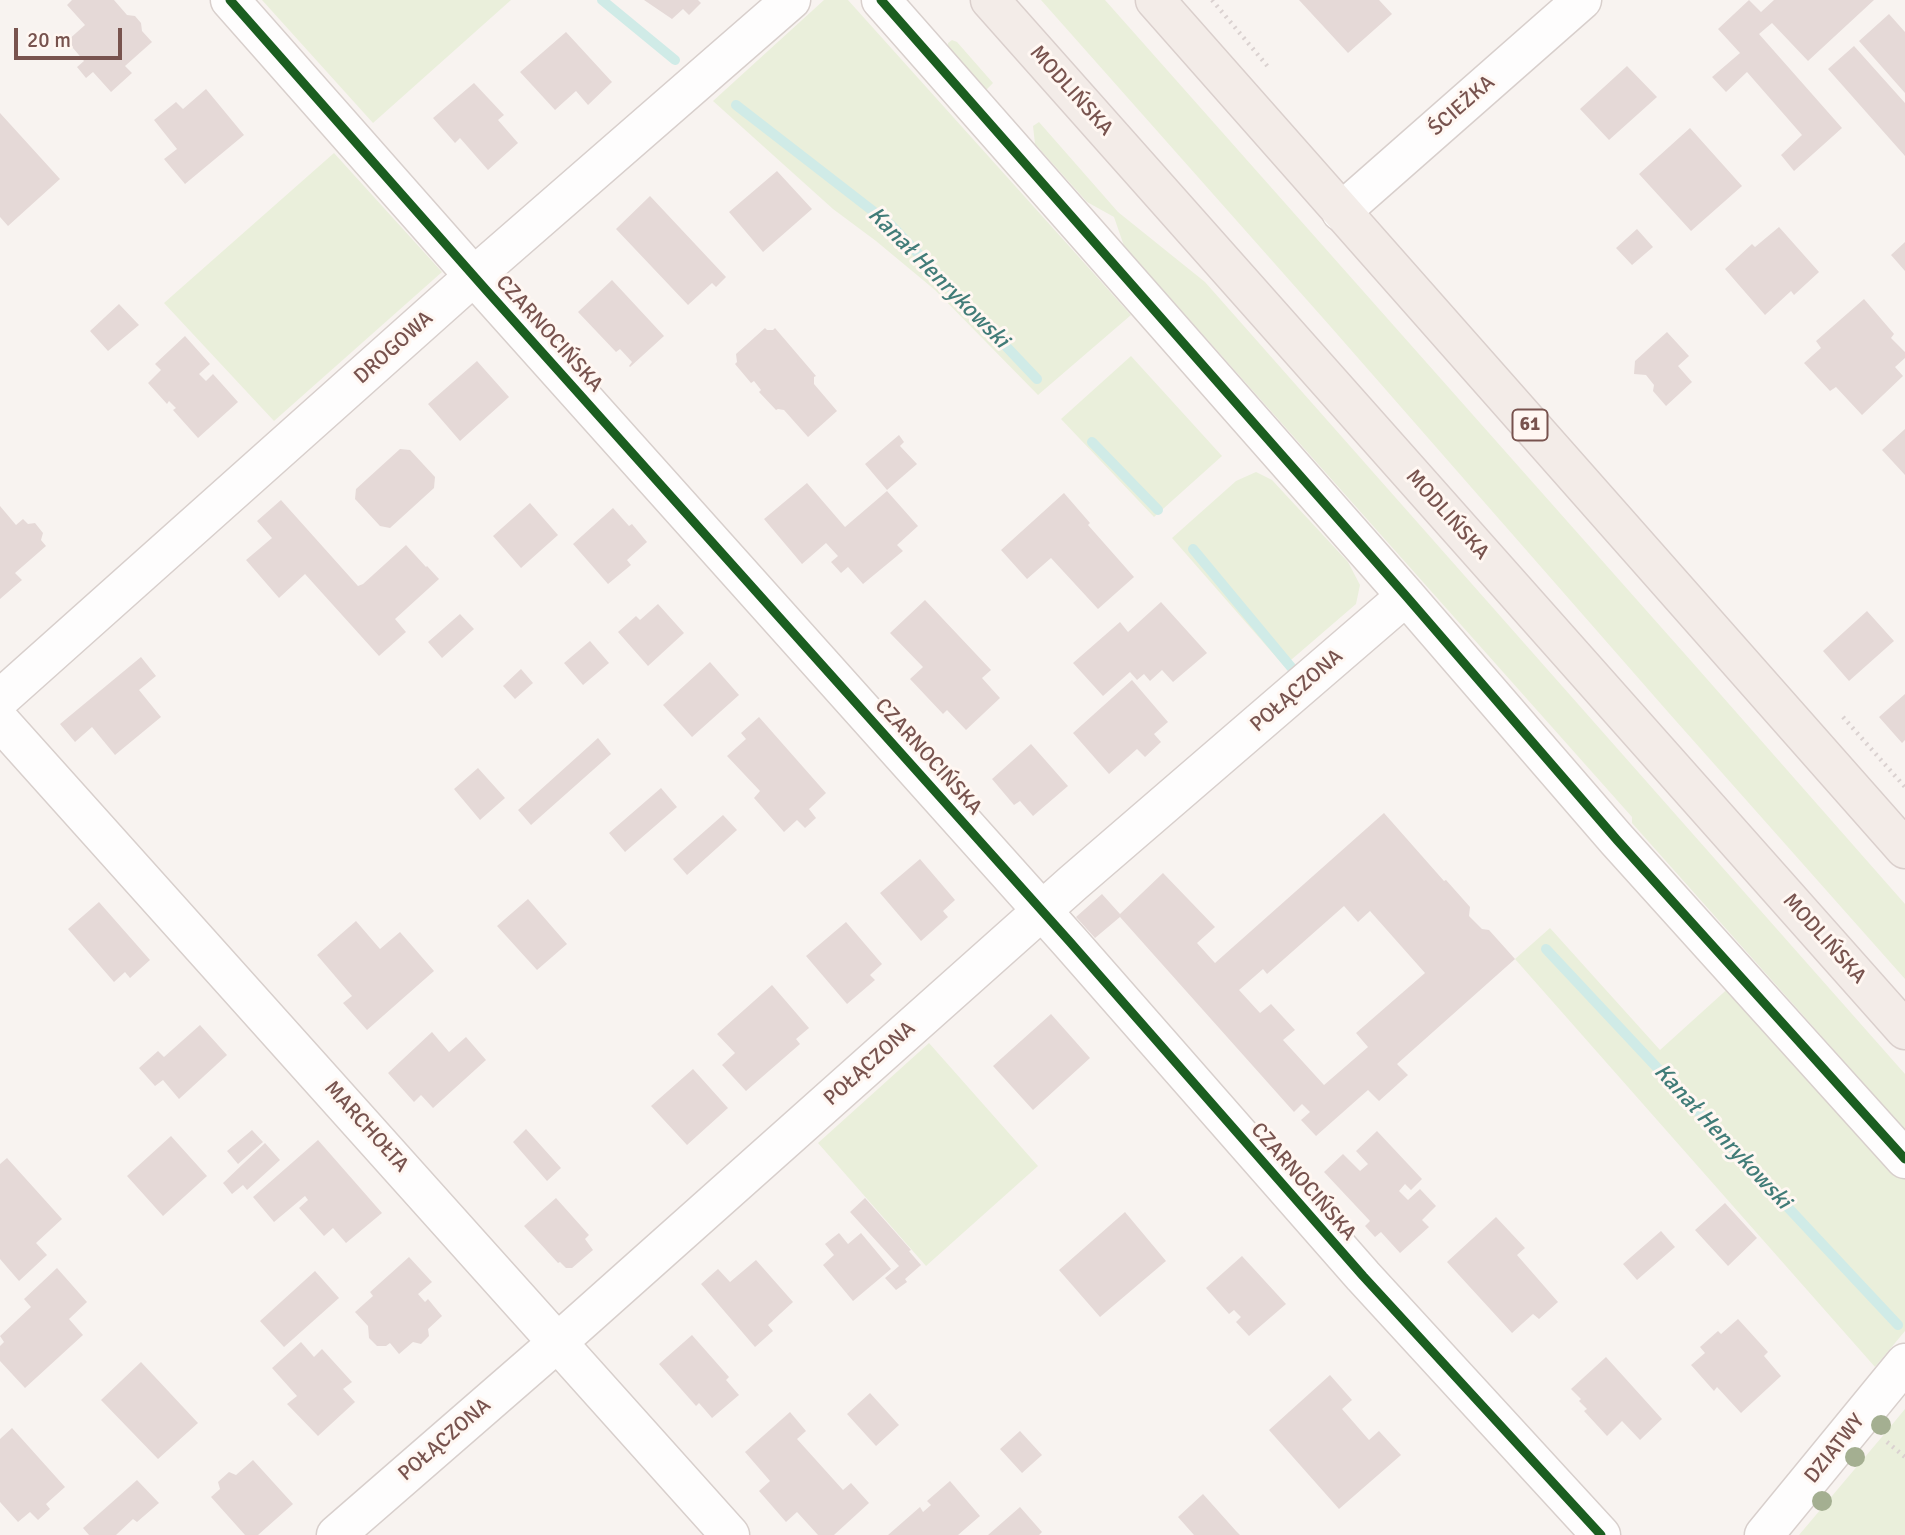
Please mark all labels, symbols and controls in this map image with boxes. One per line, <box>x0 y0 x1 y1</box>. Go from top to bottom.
scale bar <box>18 14 126 58</box>
text: 20 m <box>27 27 71 53</box>
street label: MODLIŃSKA <box>1024 41 1118 141</box>
street label: ŚCIEŻKA <box>1424 70 1500 142</box>
water label: Kanał Henrykowski <box>861 201 1015 355</box>
street label: CZARNOCIŃSKA <box>490 271 608 397</box>
street label: DROGOWA <box>349 306 439 390</box>
road number: 61 <box>1512 410 1548 440</box>
street label: MODLIŃSKA <box>1400 465 1494 565</box>
street label: POŁĄCZONA <box>1246 644 1348 738</box>
street label: CZARNOCIŃSKA <box>869 694 987 820</box>
street label: MODLIŃSKA <box>1777 889 1871 989</box>
street label: POŁĄCZONA <box>819 1016 921 1112</box>
water label: Kanał Henrykowski <box>1648 1059 1796 1215</box>
street label: MARCHOŁTA <box>319 1076 413 1178</box>
street label: CZARNOCIŃSKA <box>1245 1118 1361 1246</box>
street label: POŁĄCZONA <box>394 1393 496 1487</box>
street label: DZIATWY <box>1800 1409 1870 1489</box>

